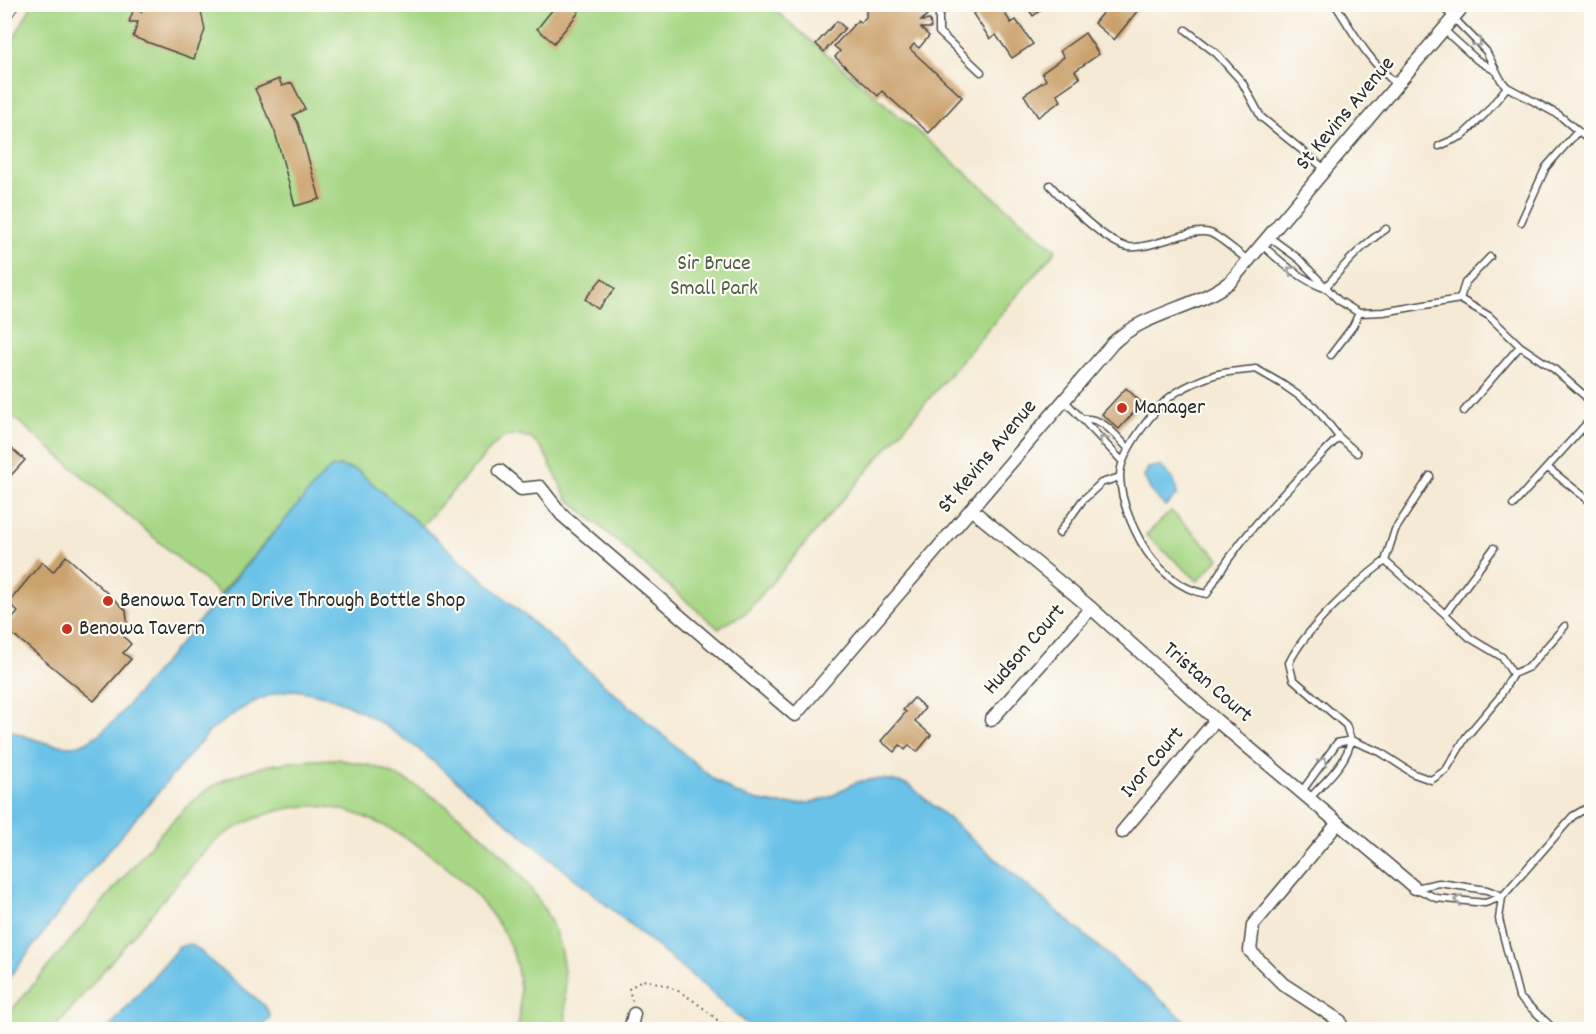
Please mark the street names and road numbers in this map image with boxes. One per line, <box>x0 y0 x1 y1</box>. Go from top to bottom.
street label: St Kevins Avenue <box>1289 50 1403 178</box>
street label: St Kevins Avenue <box>931 393 1045 521</box>
street label: Hudson Court <box>977 598 1073 702</box>
street label: Tristan Court <box>1155 635 1259 731</box>
street label: Ivor Court <box>1114 720 1192 806</box>

